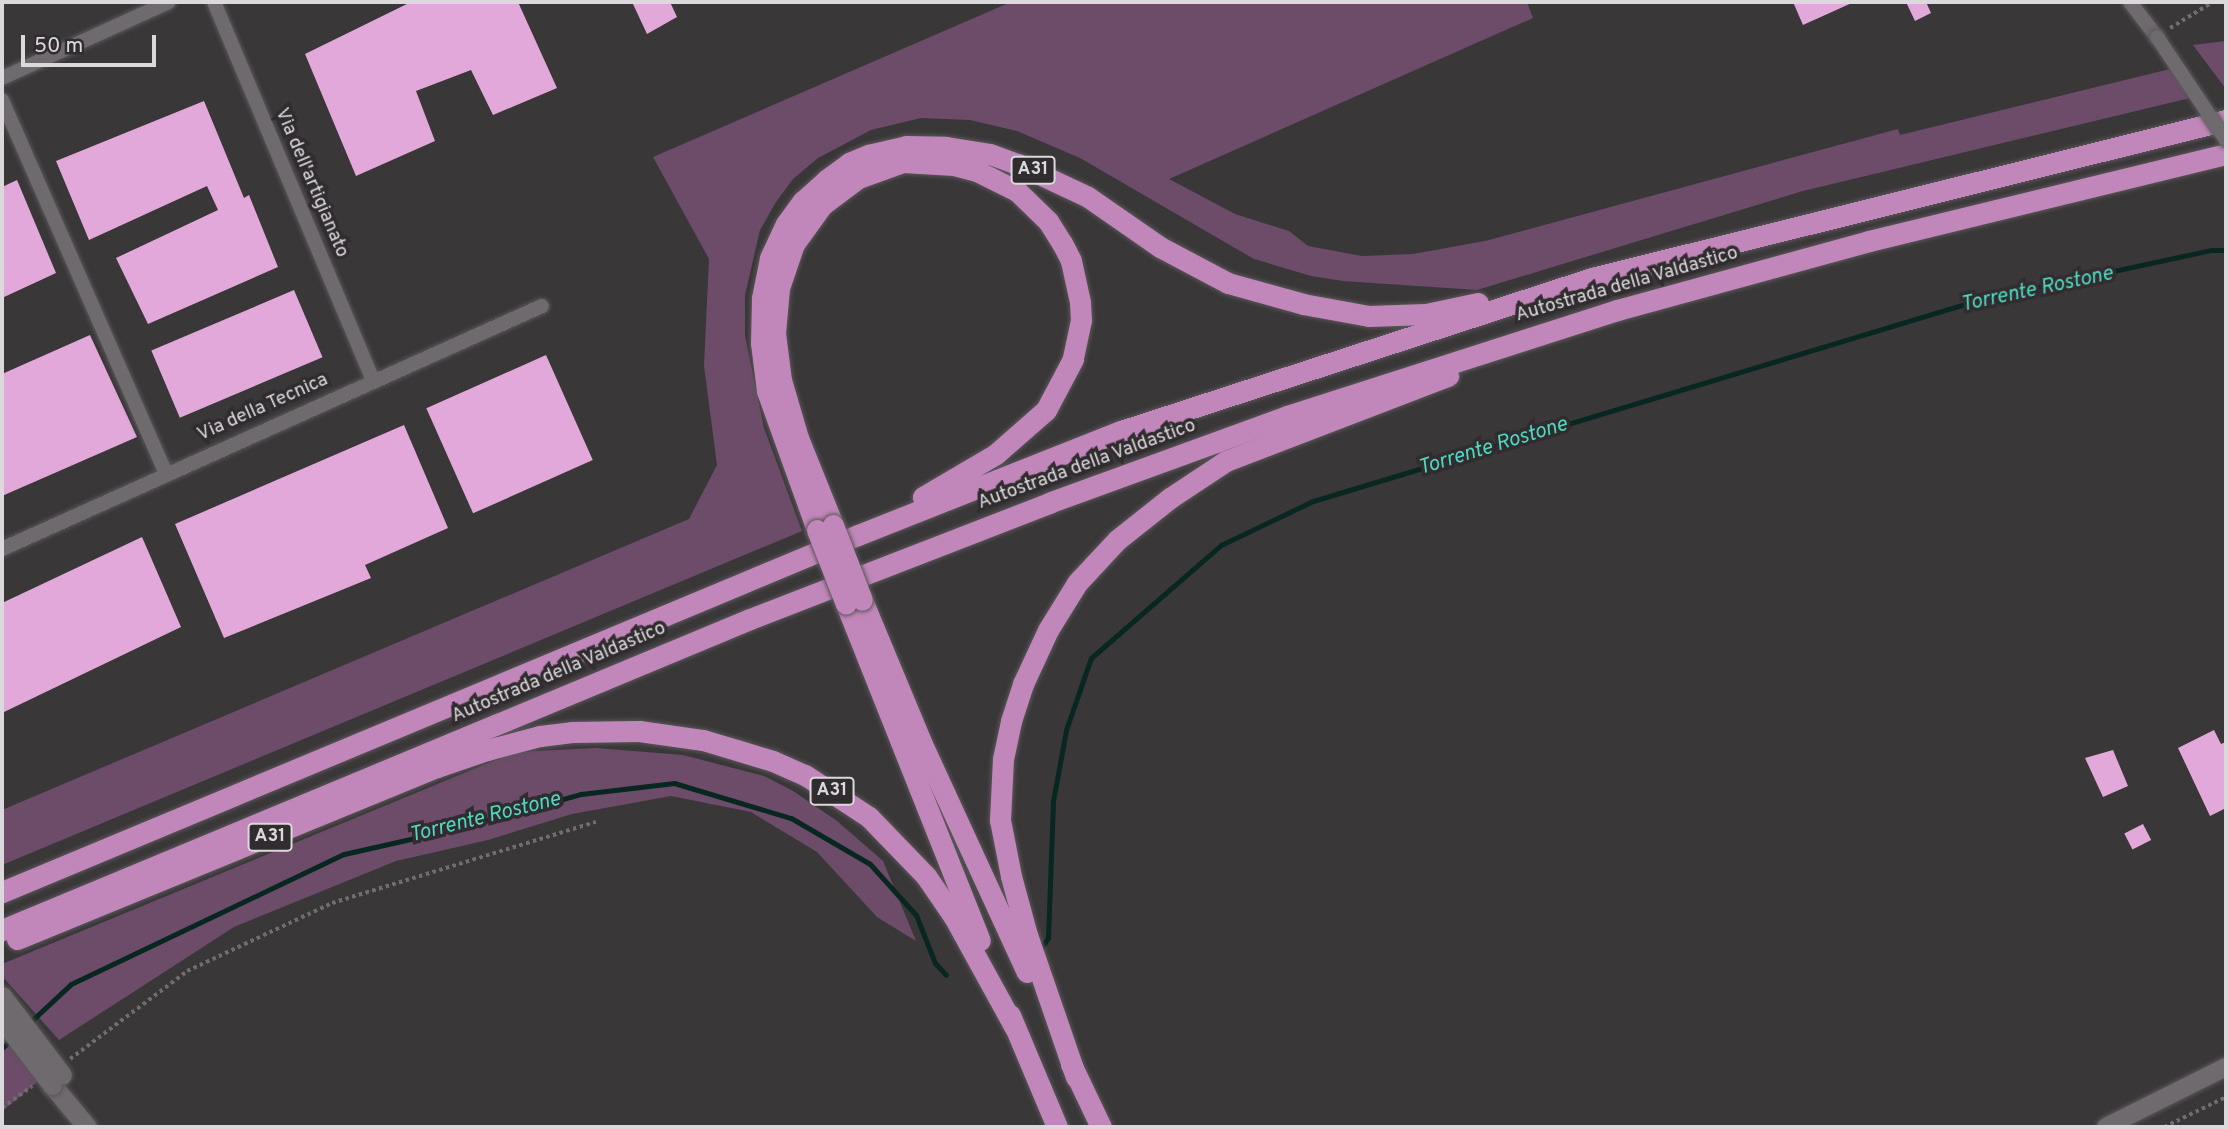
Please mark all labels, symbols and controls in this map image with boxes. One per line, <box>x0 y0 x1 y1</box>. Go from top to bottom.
scale bar <box>24 21 159 65</box>
text: 50 m <box>34 33 83 60</box>
street label: Via dell'artigianato <box>269 105 353 261</box>
road number: A31 <box>1010 155 1056 184</box>
street label: Autostrada della Valdastico <box>1513 242 1741 328</box>
water label: Torrente Rostone <box>1959 262 2115 318</box>
street label: Via della Tecnica <box>194 369 332 447</box>
water label: Torrente Rostone <box>1415 412 1571 482</box>
street label: Autostrada della Valdastico <box>975 415 1199 515</box>
street label: Autostrada della Valdastico <box>448 617 670 729</box>
road number: A31 <box>809 776 855 806</box>
water label: Torrente Rostone <box>407 787 563 849</box>
road number: A31 <box>247 822 293 852</box>

